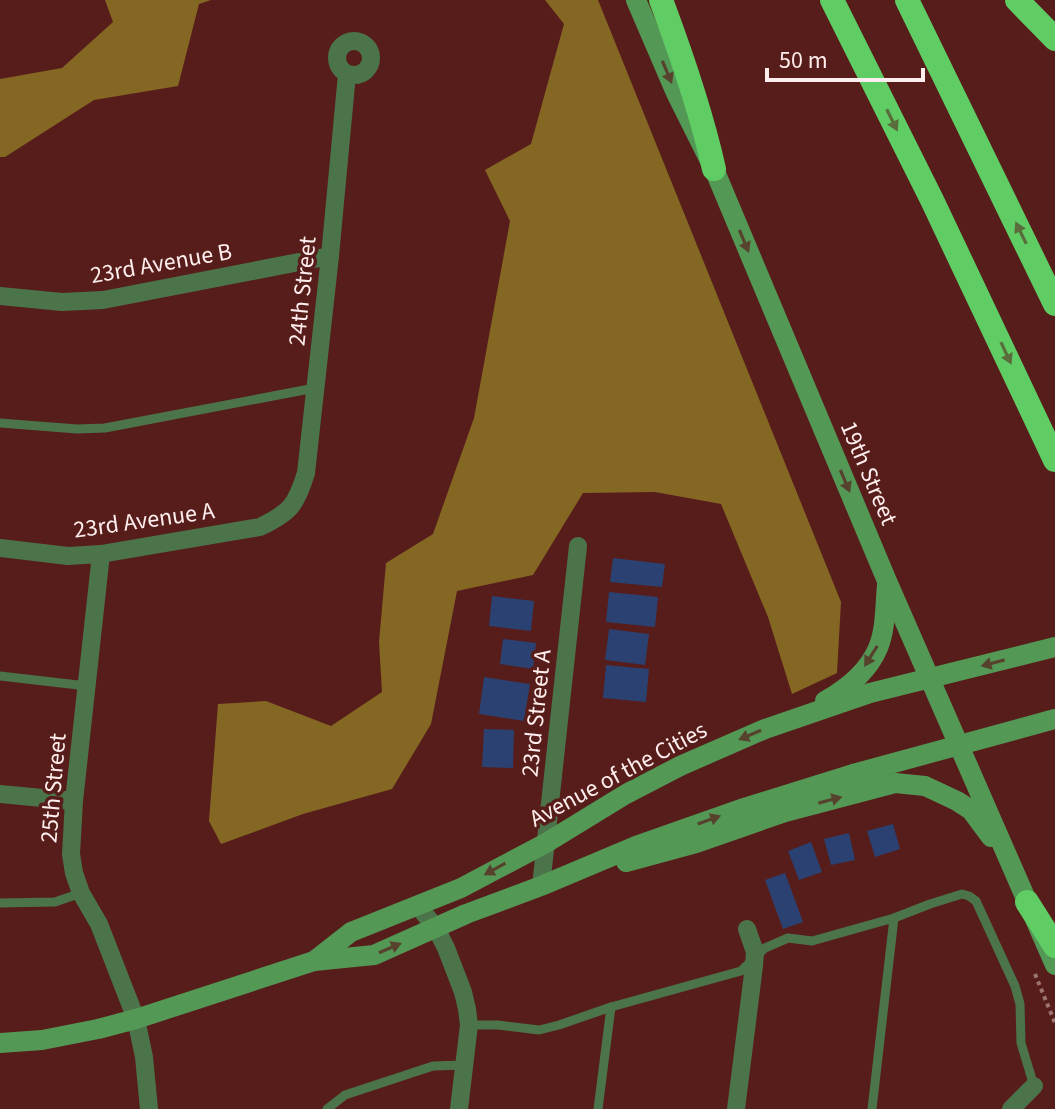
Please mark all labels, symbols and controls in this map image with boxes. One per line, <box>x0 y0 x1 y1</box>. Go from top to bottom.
scale bar <box>767 32 923 82</box>
text: 50 m <box>779 43 828 78</box>
one-way arrow <box>661 60 674 84</box>
one-way arrow <box>885 108 899 131</box>
one-way arrow <box>1014 222 1028 245</box>
one-way arrow <box>737 229 750 253</box>
street label: 23rd Avenue B <box>88 234 235 293</box>
street label: 24th Street <box>279 235 326 348</box>
one-way arrow <box>999 342 1013 365</box>
street label: 19th Street <box>831 416 906 531</box>
one-way arrow <box>838 469 851 492</box>
street label: 23rd Avenue A <box>71 493 217 548</box>
one-way arrow <box>864 646 879 667</box>
street label: 23rd Street A <box>512 648 561 779</box>
one-way arrow <box>980 657 1005 669</box>
street label: Avenue of the Cities <box>523 713 713 836</box>
one-way arrow <box>738 729 762 742</box>
street label: 25th Street <box>31 732 76 844</box>
one-way arrow <box>818 793 843 805</box>
one-way arrow <box>697 813 721 826</box>
one-way arrow <box>484 862 506 876</box>
one-way arrow <box>378 942 402 955</box>

